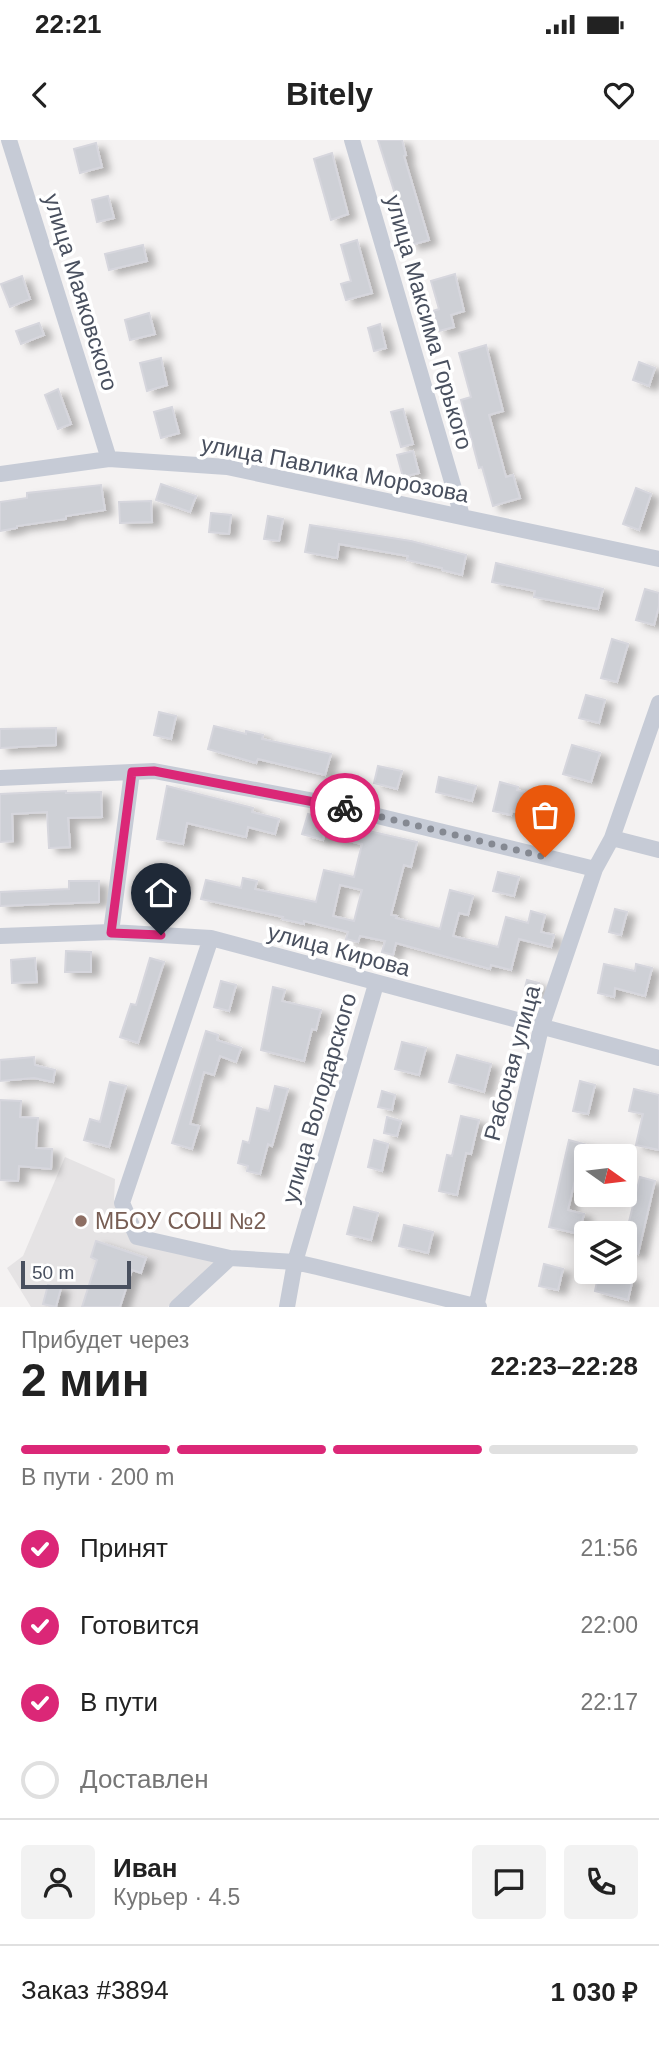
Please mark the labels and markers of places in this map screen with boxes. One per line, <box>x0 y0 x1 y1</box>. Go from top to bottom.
pin <box>515 785 575 857</box>
pin <box>131 863 191 935</box>
place label: МБОУ СОШ №2 <box>95 1208 266 1234</box>
marker: МБОУ СОШ №2 <box>73 1213 89 1229</box>

